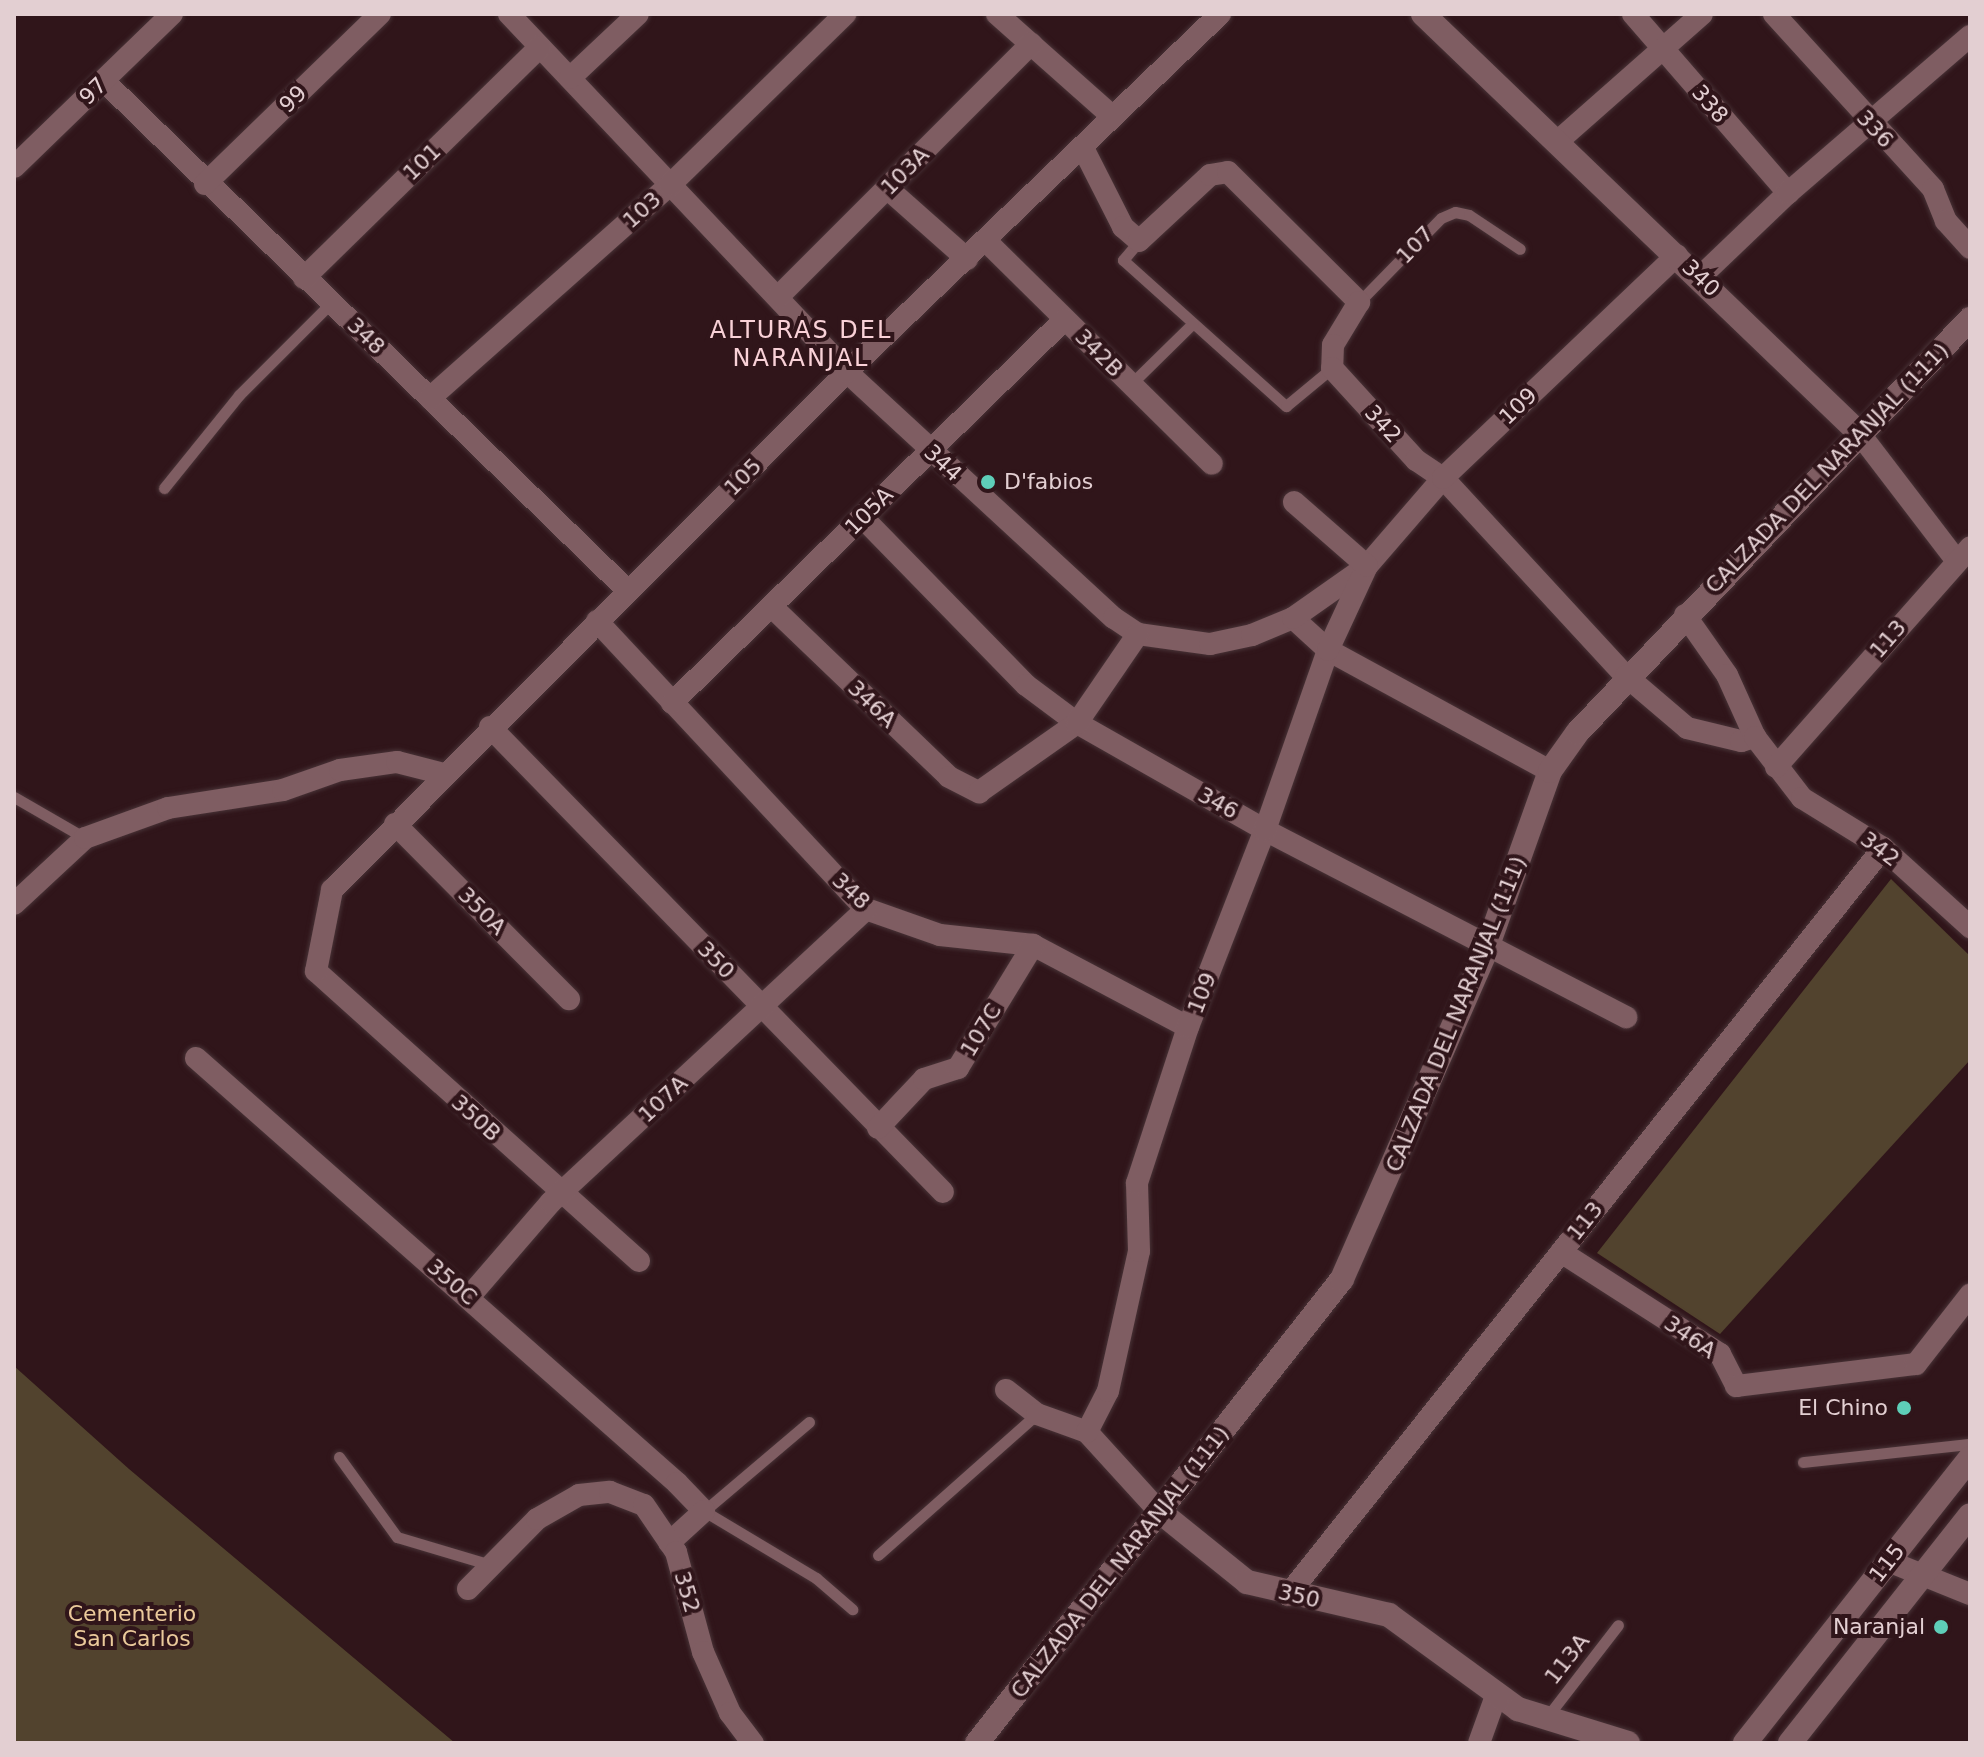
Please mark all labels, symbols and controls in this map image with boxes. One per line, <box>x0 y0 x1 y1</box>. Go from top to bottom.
street label: 97 <box>74 72 112 110</box>
street label: 338 <box>1686 79 1734 129</box>
street label: 99 <box>274 80 312 118</box>
street label: 336 <box>1851 105 1899 153</box>
street label: 101 <box>398 138 446 186</box>
street label: 103A <box>875 141 935 201</box>
street label: 103 <box>618 186 666 234</box>
street label: 107 <box>1391 221 1439 269</box>
street label: 340 <box>1677 254 1725 302</box>
street label: 348 <box>342 312 390 360</box>
district label: ALTURAS DEL NARANJAL <box>710 317 892 373</box>
street label: 342B <box>1069 323 1129 383</box>
street label: CALZADA DEL NARANJAL (111) <box>1700 337 1954 599</box>
street label: 109 <box>1494 382 1542 430</box>
street label: 342 <box>1359 400 1407 448</box>
street label: 344 <box>919 439 967 487</box>
street label: 105 <box>719 453 767 501</box>
place label: D'fabios <box>1004 469 1093 495</box>
marker: D'fabios <box>979 473 997 491</box>
street label: 105A <box>839 481 899 541</box>
street label: 113 <box>1864 614 1912 664</box>
street label: 346A <box>842 675 902 733</box>
street label: 346 <box>1193 781 1243 825</box>
street label: 342 <box>1855 826 1905 872</box>
street label: CALZADA DEL NARANJAL (111) <box>1380 852 1532 1176</box>
street label: 348 <box>827 867 875 915</box>
street label: 350A <box>452 881 512 941</box>
street label: 350 <box>692 936 740 984</box>
street label: 109 <box>1182 969 1222 1017</box>
street label: 107C <box>955 999 1007 1061</box>
street label: 107A <box>633 1070 693 1128</box>
street label: 350B <box>446 1089 506 1147</box>
street label: 113 <box>1562 1196 1608 1246</box>
street label: 350C <box>422 1253 482 1311</box>
street label: 346A <box>1659 1310 1721 1364</box>
place label: El Chino <box>1798 1395 1888 1421</box>
marker: El Chino <box>1895 1399 1913 1417</box>
street label: CALZADA DEL NARANJAL (111) <box>1005 1421 1235 1703</box>
street label: 115 <box>1864 1538 1910 1588</box>
street label: 352 <box>669 1568 705 1616</box>
street label: 350 <box>1276 1578 1322 1614</box>
park label: Cementerio San Carlos <box>68 1600 196 1652</box>
place label: Naranjal <box>1833 1614 1925 1640</box>
marker: Naranjal <box>1932 1618 1950 1636</box>
street label: 113A <box>1539 1628 1595 1690</box>

